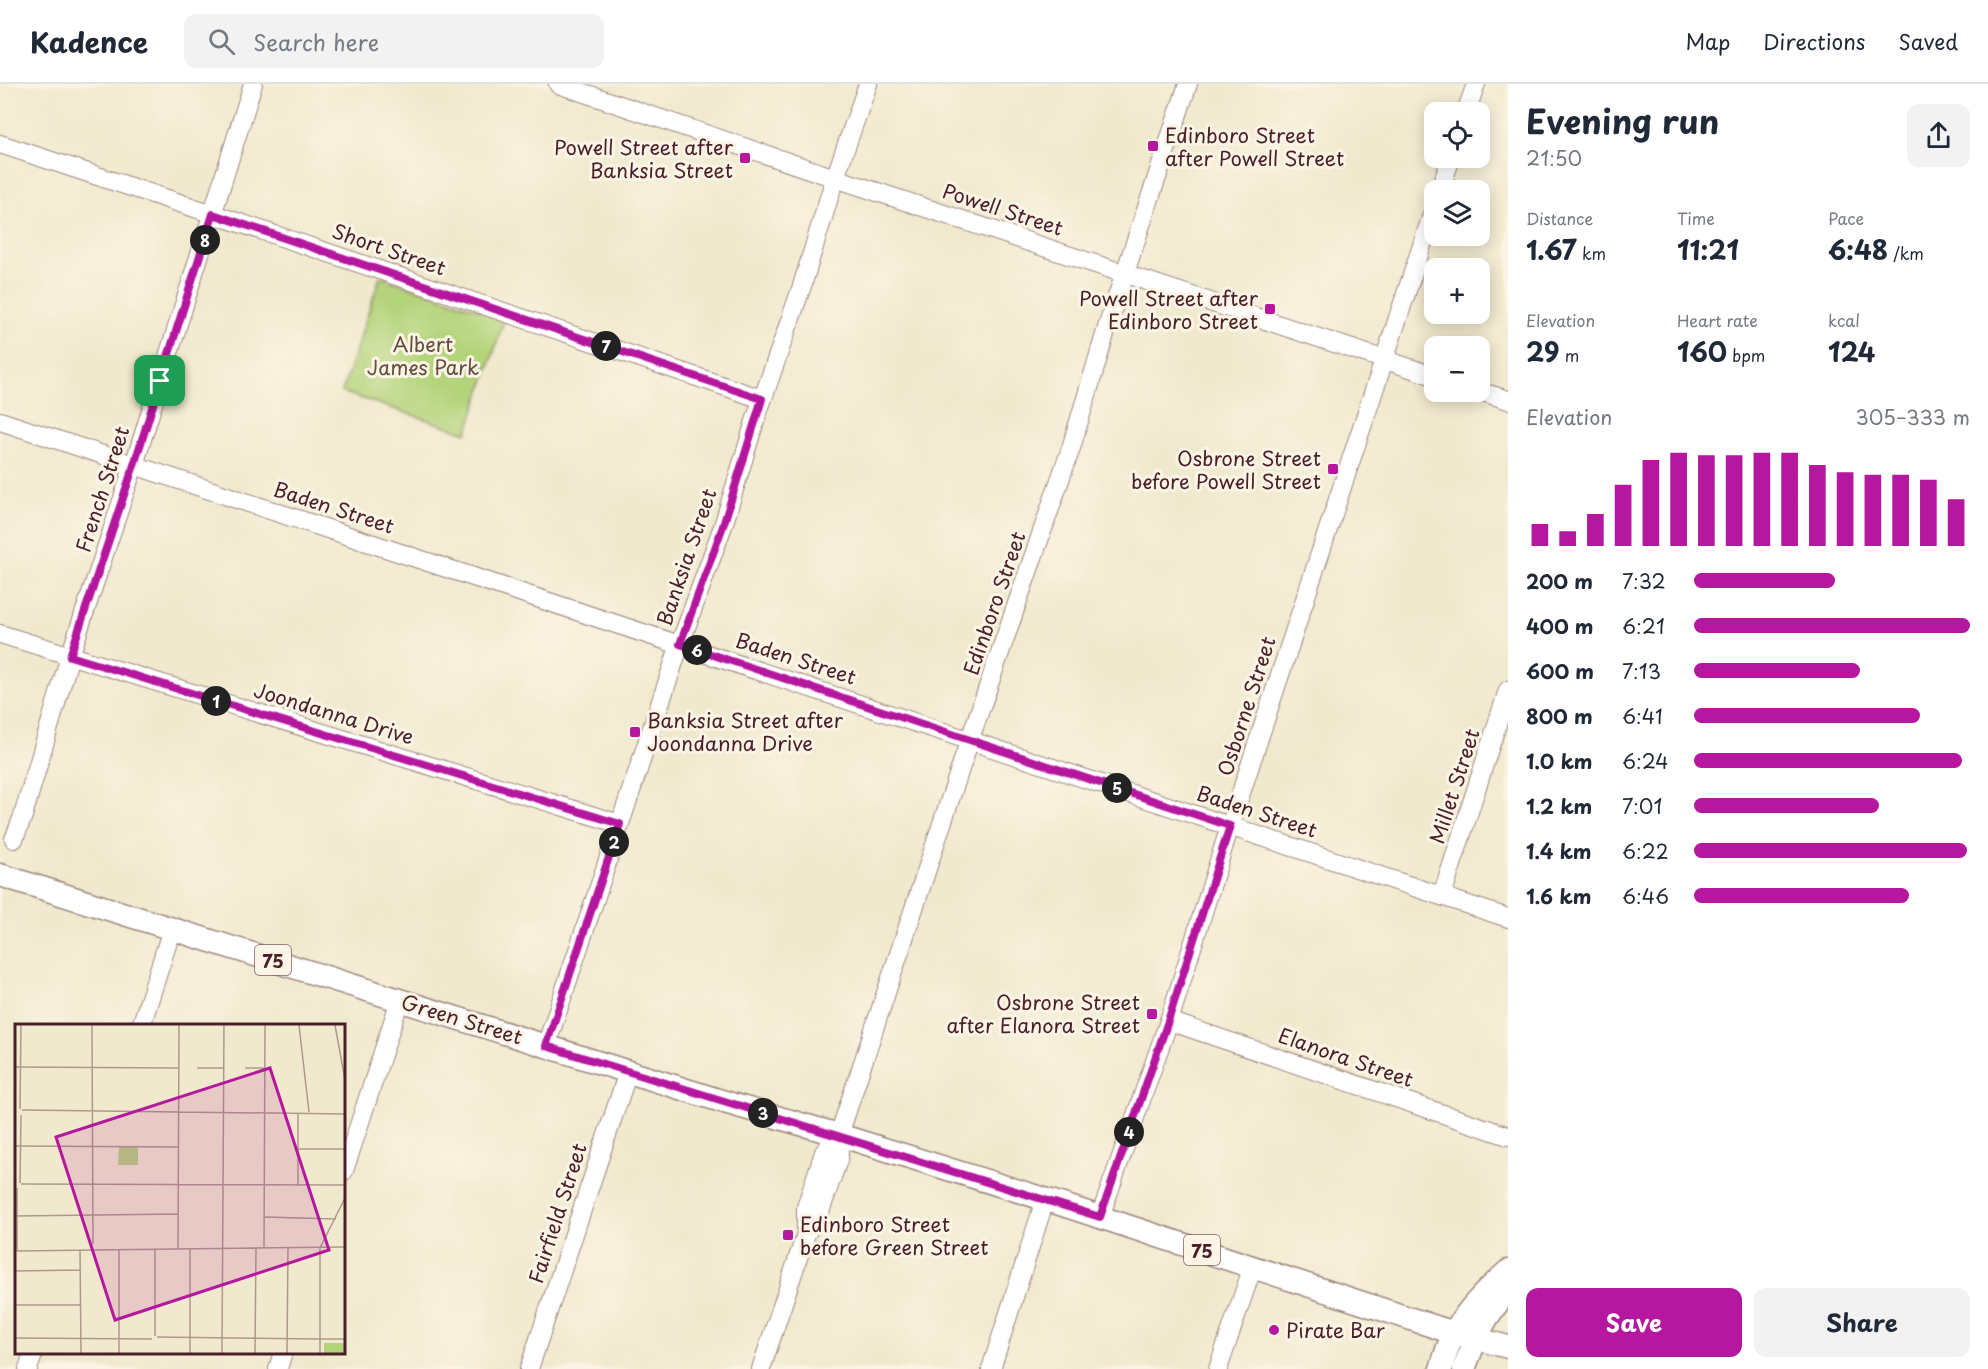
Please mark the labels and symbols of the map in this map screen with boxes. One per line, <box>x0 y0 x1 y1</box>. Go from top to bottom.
place label: Edinboro Street after Powell Street <box>1165 120 1344 173</box>
place label: Powell Street after Banksia Street <box>554 132 734 185</box>
marker: Edinboro Street after Powell Street <box>1146 139 1160 153</box>
marker: Powell Street after Banksia Street <box>738 151 752 165</box>
street label: Powell Street <box>939 175 1067 243</box>
street label: Short Street <box>328 216 450 282</box>
pin: 8 <box>190 225 220 255</box>
place label: Powell Street after Edinboro Street <box>1079 283 1259 336</box>
marker: Powell Street after Edinboro Street <box>1263 302 1277 316</box>
park label: Albert James Park <box>367 329 479 382</box>
pin: 7 <box>591 331 621 361</box>
pin <box>134 355 185 406</box>
street label: French Street <box>68 422 136 556</box>
place label: Osbrone Street before Powell Street <box>1131 443 1321 496</box>
marker: Osbrone Street before Powell Street <box>1326 462 1340 476</box>
street label: Baden Street <box>270 473 398 541</box>
street label: Banksia Street <box>648 484 724 630</box>
street label: Edinboro Street <box>955 527 1033 679</box>
street label: Baden Street <box>732 624 860 692</box>
street label: Osborne Street <box>1209 632 1283 780</box>
pin: 6 <box>682 635 712 665</box>
street label: Joondanna Drive <box>250 674 418 752</box>
pin: 1 <box>201 686 231 716</box>
place label: Banksia Street after Joondanna Drive <box>647 705 844 758</box>
marker: Banksia Street after Joondanna Drive <box>628 725 642 739</box>
street label: Millet Street <box>1421 725 1487 847</box>
pin: 5 <box>1102 773 1132 803</box>
street label: Baden Street <box>1193 777 1321 845</box>
pin: 2 <box>599 827 629 857</box>
road number: 75 <box>255 945 291 975</box>
street label: Green Street <box>398 986 526 1052</box>
place label: Osbrone Street after Elanora Street <box>946 987 1140 1040</box>
marker: Osbrone Street after Elanora Street <box>1145 1007 1159 1021</box>
street label: Elanora Street <box>1274 1020 1418 1094</box>
inset map <box>15 1024 345 1354</box>
pin: 3 <box>748 1098 778 1128</box>
pin: 4 <box>1114 1117 1144 1147</box>
street label: Fairfield Street <box>520 1139 594 1287</box>
place label: Edinboro Street before Green Street <box>800 1209 988 1262</box>
marker: Edinboro Street before Green Street <box>781 1228 795 1242</box>
road number: 75 <box>1184 1235 1220 1265</box>
place label: Pirate Bar <box>1286 1315 1385 1345</box>
marker: Pirate Bar <box>1267 1323 1281 1337</box>

